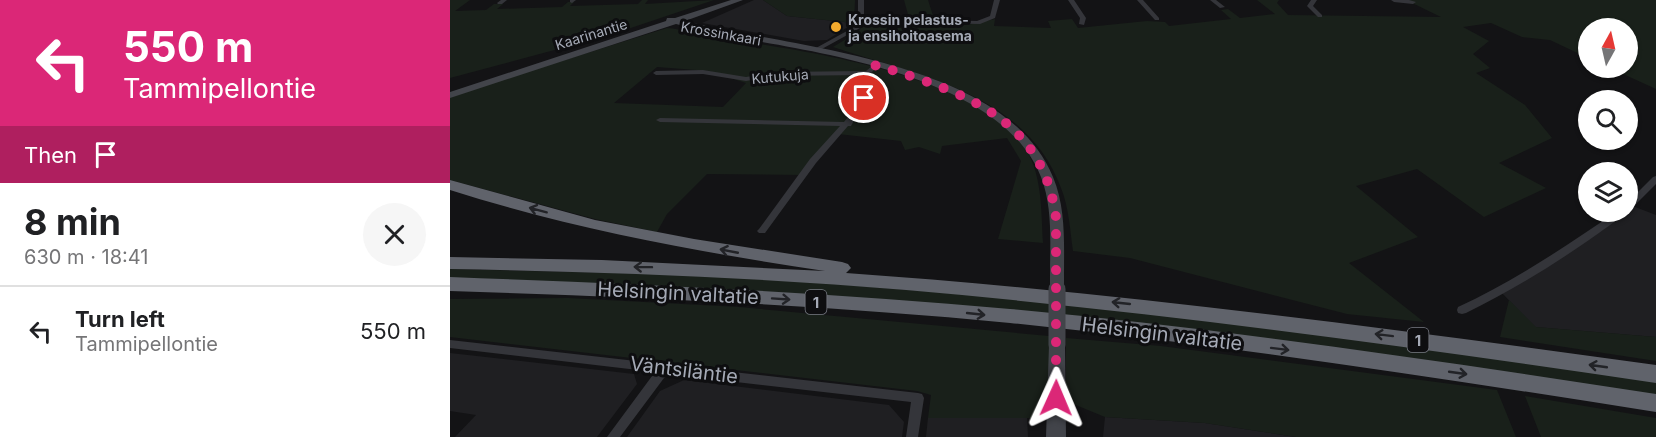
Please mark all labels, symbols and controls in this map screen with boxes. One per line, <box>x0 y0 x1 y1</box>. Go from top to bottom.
place label: Krossin pelastus- ja ensihoitoasema <box>847 11 972 44</box>
street label: Kaarinantie <box>553 15 629 53</box>
street label: Krossinkaari <box>679 18 763 48</box>
north arrow <box>1578 18 1638 78</box>
map controls <box>1578 18 1638 222</box>
marker: Krossin pelastus- ja ensihoitoasema <box>829 20 843 34</box>
text: 550 m <box>123 21 253 72</box>
icon: left <box>24 24 102 102</box>
street label: Kutukuja <box>751 65 809 87</box>
text: Tammipellontie <box>123 72 316 105</box>
pin <box>838 72 889 123</box>
icon: arrive <box>847 81 880 114</box>
button: search <box>1578 90 1638 150</box>
icon: arrive <box>89 138 122 171</box>
text: Then <box>24 142 77 168</box>
button: layers <box>1578 162 1638 222</box>
text: 8 min <box>24 200 121 244</box>
button: close <box>363 203 426 266</box>
one-way arrow <box>529 204 548 216</box>
text: 630 m · 18:41 <box>24 245 148 269</box>
one-way arrow <box>720 245 739 256</box>
one-way arrow <box>633 261 653 273</box>
street label: Helsingin valtatie <box>597 277 759 309</box>
road number: 1 <box>806 290 826 314</box>
one-way arrow <box>771 294 791 305</box>
one-way arrow <box>1112 297 1132 308</box>
text: Turn left <box>75 306 165 332</box>
one-way arrow <box>965 309 985 320</box>
street label: Helsingin valtatie <box>1080 312 1244 356</box>
icon: left <box>24 315 57 348</box>
text: 550 m <box>360 318 426 344</box>
road number: 1 <box>1408 328 1428 352</box>
one-way arrow <box>1375 329 1395 340</box>
text: Tammipellontie <box>75 332 218 356</box>
one-way arrow <box>1270 344 1290 355</box>
street label: Väntsiläntie <box>629 351 739 389</box>
one-way arrow <box>1589 360 1609 371</box>
position arrow <box>1024 366 1088 430</box>
one-way arrow <box>1448 368 1468 379</box>

